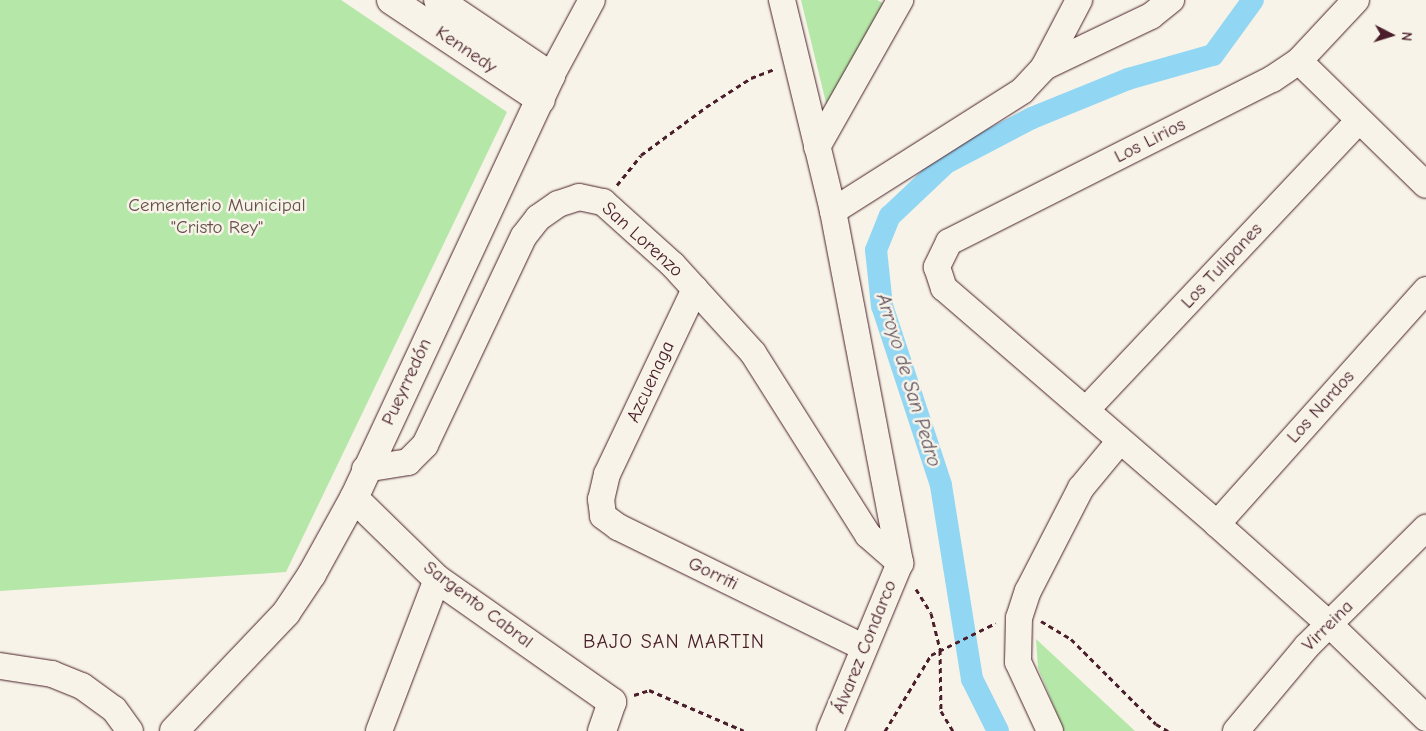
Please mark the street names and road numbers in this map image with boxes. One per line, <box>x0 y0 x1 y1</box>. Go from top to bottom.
street label: Kennedy <box>431 21 501 79</box>
street label: Los Lirios <box>1111 113 1189 169</box>
street label: San Lorenzo <box>597 198 687 282</box>
street label: Los Tulipanes <box>1176 218 1268 314</box>
street label: Pueyrredón <box>377 335 437 429</box>
street label: Azcuenaga <box>622 338 680 426</box>
street label: Los Nardos <box>1282 366 1360 448</box>
street label: Gorriti <box>684 552 742 596</box>
street label: Sargento Cabral <box>419 556 537 654</box>
street label: Álvarez Condarco <box>828 577 902 717</box>
street label: Virreina <box>1298 596 1358 656</box>

